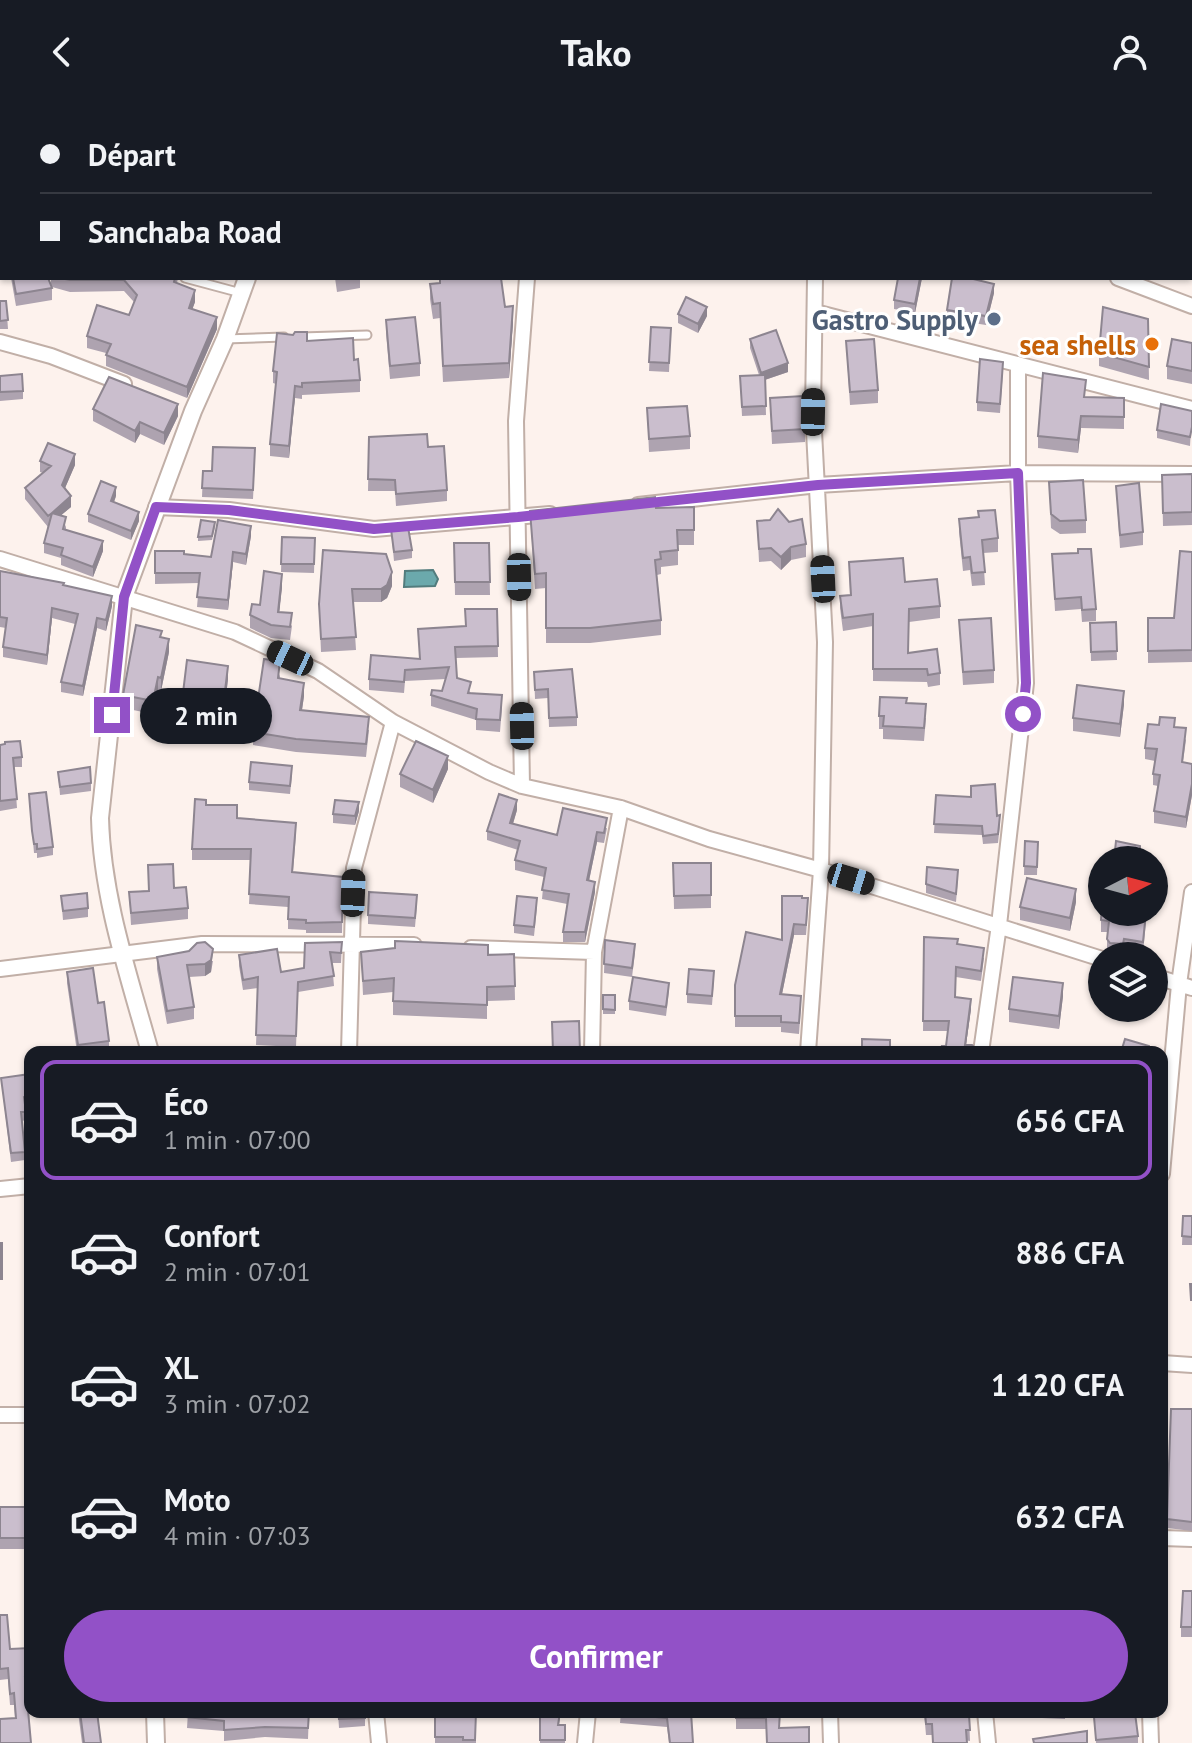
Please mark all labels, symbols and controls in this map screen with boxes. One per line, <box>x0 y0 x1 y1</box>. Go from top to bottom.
text: Tako <box>560 29 632 76</box>
icon: back <box>40 30 84 74</box>
icon: person <box>1108 30 1152 74</box>
text: Départ <box>88 135 176 174</box>
text: Sanchaba Road <box>88 212 282 251</box>
place label: Gastro Supply <box>812 301 979 338</box>
marker: Gastro Supply <box>985 310 1003 328</box>
place label: sea shells <box>1019 326 1136 363</box>
marker: sea shells <box>1143 335 1161 353</box>
car <box>801 388 825 436</box>
car <box>507 553 531 601</box>
car <box>810 554 836 604</box>
car <box>263 637 317 679</box>
callout: 2 min <box>140 687 272 743</box>
route start <box>1005 696 1041 732</box>
route end <box>94 697 130 733</box>
text: 2 min <box>174 699 238 732</box>
car <box>510 702 534 750</box>
north arrow <box>1088 846 1168 926</box>
map controls <box>1088 846 1168 1022</box>
car <box>825 861 877 897</box>
car <box>340 869 366 917</box>
button: layers <box>1088 942 1168 1022</box>
icon: car <box>68 1084 140 1156</box>
text: Éco <box>164 1084 208 1123</box>
text: 656 CFA <box>1016 1101 1124 1140</box>
text: 1 min · 07:00 <box>164 1123 311 1156</box>
icon: car <box>68 1216 140 1288</box>
text: Confort <box>164 1216 260 1255</box>
text: 886 CFA <box>1016 1233 1124 1272</box>
text: 2 min · 07:01 <box>164 1255 311 1288</box>
icon: car <box>68 1348 140 1420</box>
text: XL <box>164 1348 198 1387</box>
text: 1 120 CFA <box>991 1365 1124 1404</box>
text: 3 min · 07:02 <box>164 1387 311 1420</box>
icon: car <box>68 1480 140 1552</box>
text: Moto <box>164 1480 231 1519</box>
text: 632 CFA <box>1016 1497 1124 1536</box>
text: 4 min · 07:03 <box>164 1519 311 1552</box>
button: Confirmer <box>64 1610 1128 1702</box>

